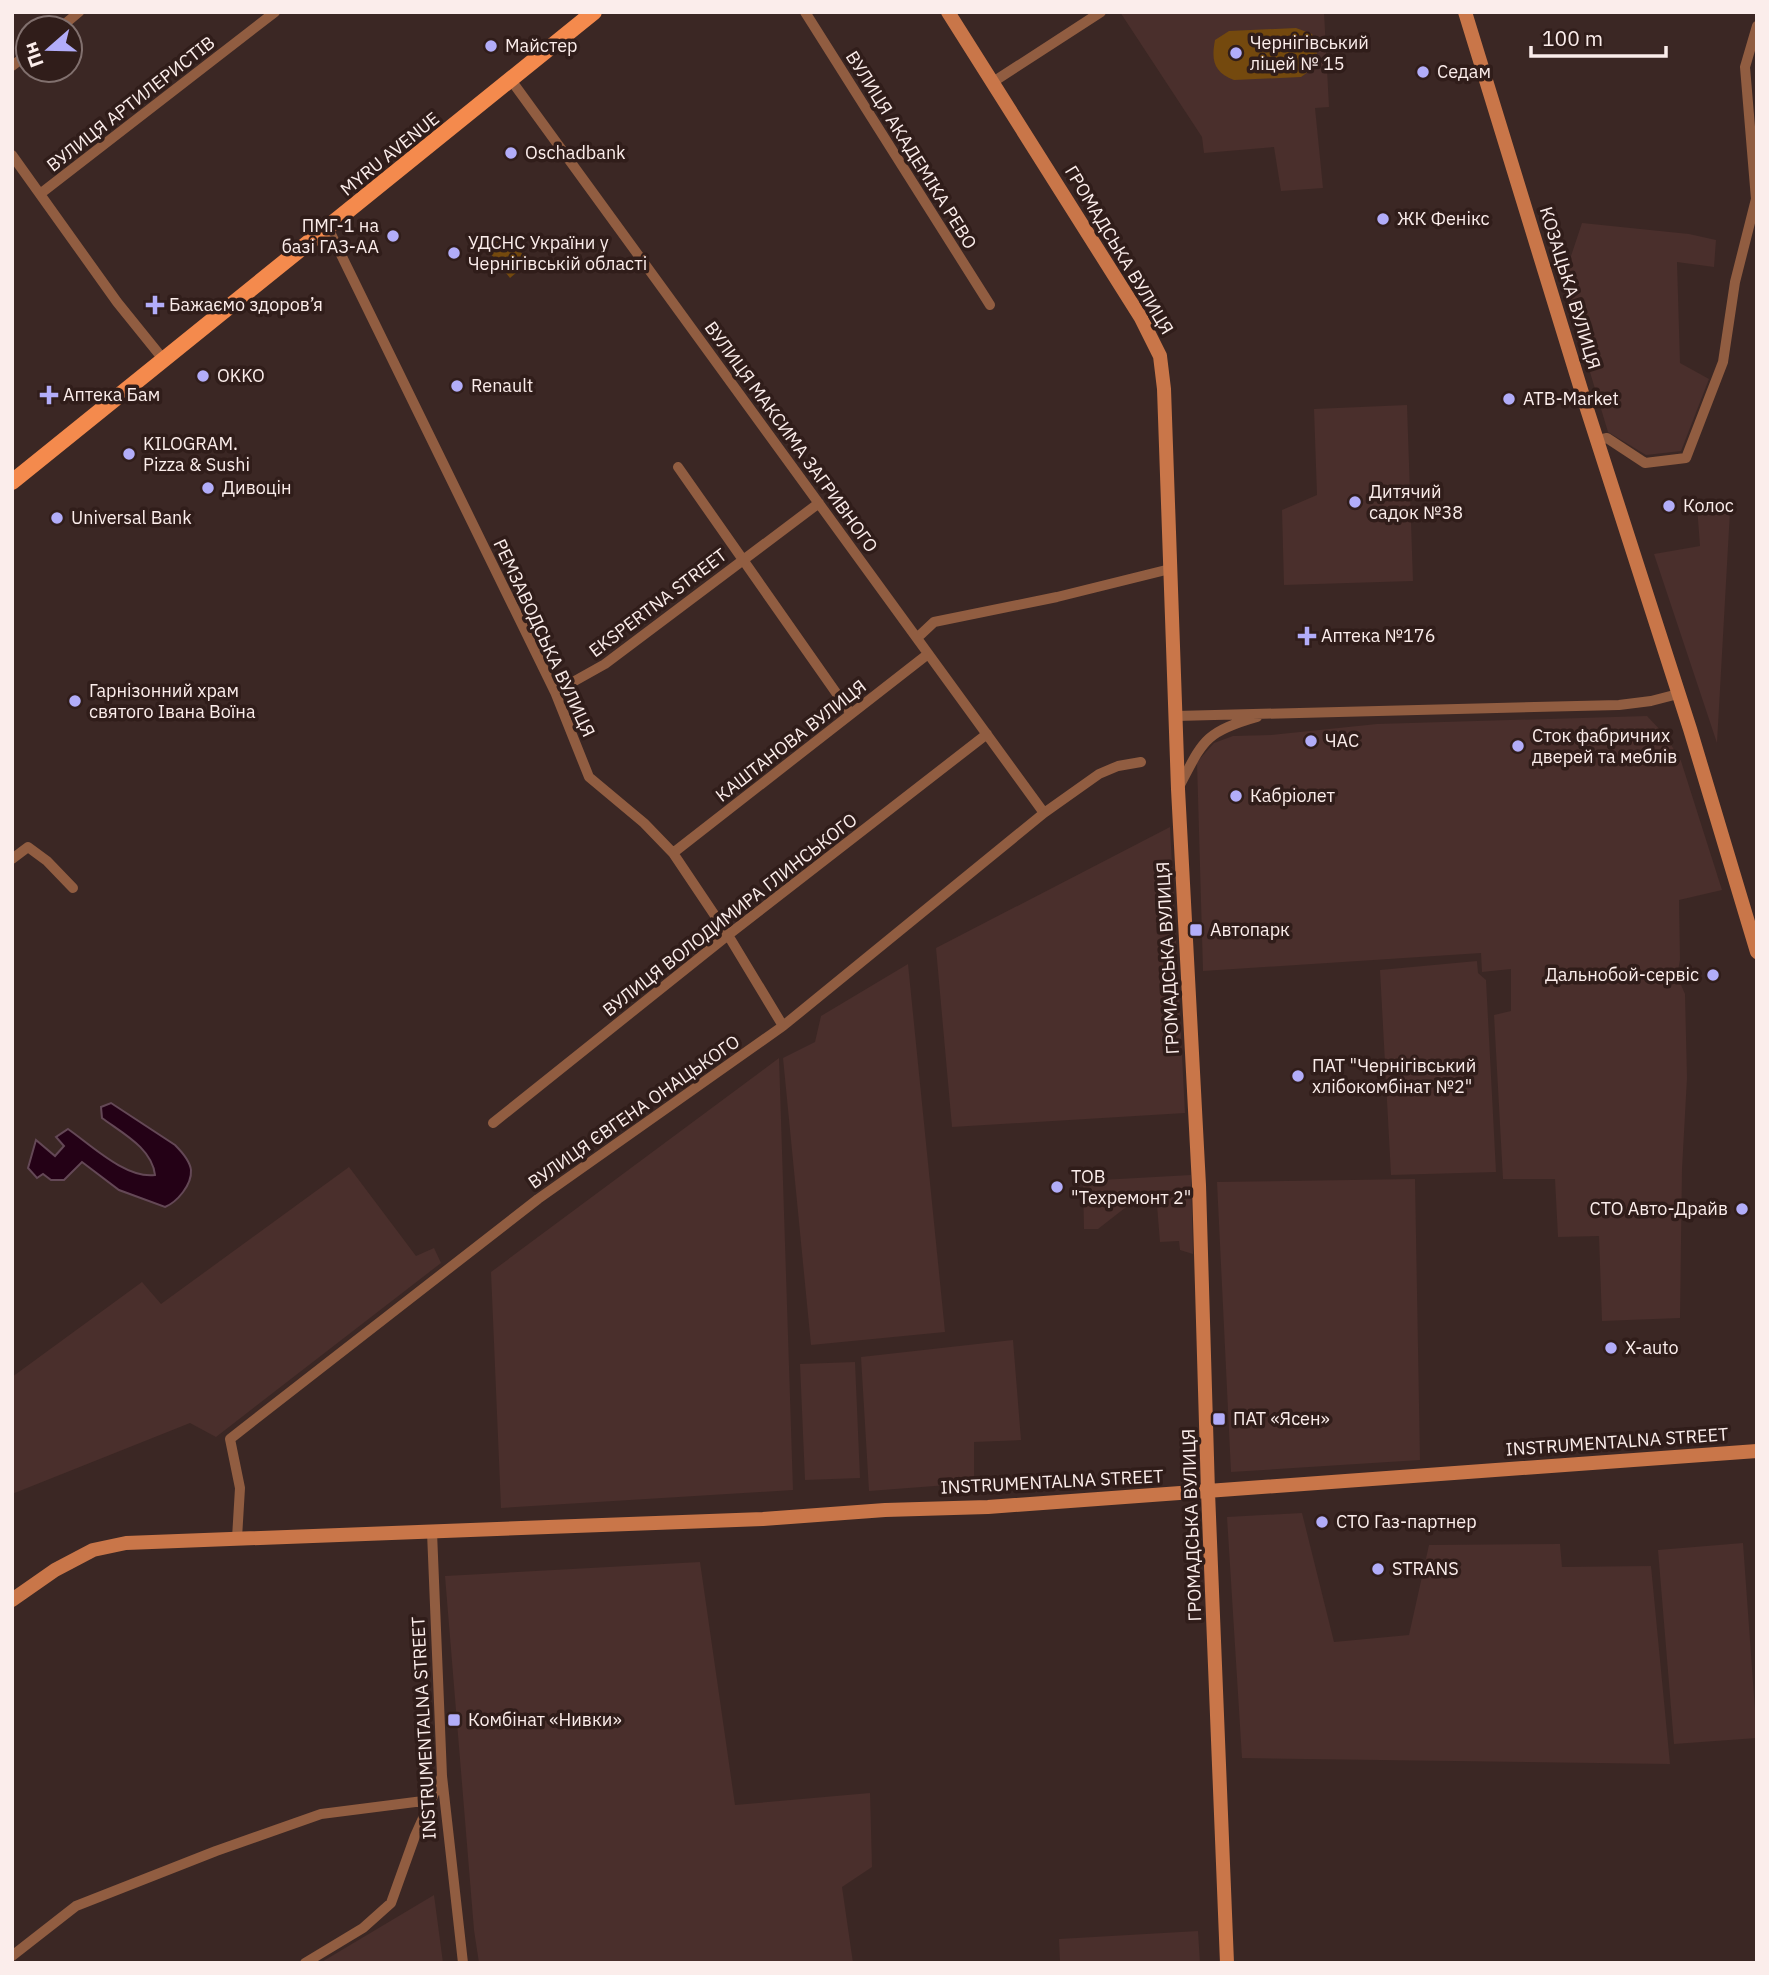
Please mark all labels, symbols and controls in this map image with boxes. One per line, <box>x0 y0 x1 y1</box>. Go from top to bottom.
north arrow <box>14 14 84 84</box>
scale bar <box>1531 14 1666 58</box>
text: 100 m <box>1542 24 1603 52</box>
street label: ВУЛИЦЯ АРТИЛЕРИСТІВ <box>42 31 219 176</box>
place label: Чернігівський ліцей № 15 <box>1250 31 1369 75</box>
place label: Майстер <box>505 34 578 57</box>
marker: Майстер <box>483 38 499 54</box>
text: Пн <box>17 39 49 71</box>
marker: Чернігівський ліцей № 15 <box>1228 45 1244 61</box>
street label: ВУЛИЦЯ АКАДЕМІКА РЕВО <box>841 46 982 253</box>
place label: Седам <box>1437 60 1491 83</box>
marker: Седам <box>1415 64 1431 80</box>
street label: MYRU AVENUE <box>336 107 444 201</box>
place label: Oschadbank <box>525 141 626 164</box>
marker: Oschadbank <box>503 145 519 161</box>
street label: ГРОМАДСЬКА ВУЛИЦЯ <box>1060 161 1179 338</box>
street label: КОЗАЦЬКА ВУЛИЦЯ <box>1535 204 1606 372</box>
place label: ЖК Фенікс <box>1397 207 1490 230</box>
marker: ЖК Фенікс <box>1375 211 1391 227</box>
place label: ПМГ-1 на базі ГАЗ-АА <box>282 214 379 258</box>
marker: ПМГ-1 на базі ГАЗ-АА <box>385 228 401 244</box>
place label: УДСНС України у Чернігівській області <box>468 231 647 275</box>
marker: УДСНС України у Чернігівській області <box>446 245 462 261</box>
place label: Бажаємо здоров’я <box>169 293 323 316</box>
marker: Бажаємо здоров’я <box>147 297 163 313</box>
street label: ВУЛИЦЯ МАКСИМА ЗАГРИВНОГО <box>700 317 883 557</box>
place label: OKKO <box>217 364 265 387</box>
marker: OKKO <box>195 368 211 384</box>
place label: Renault <box>471 374 533 397</box>
marker: Renault <box>449 378 465 394</box>
place label: Аптека Бам <box>63 383 160 406</box>
marker: Аптека Бам <box>41 387 57 403</box>
place label: ATB-Market <box>1523 387 1619 410</box>
marker: ATB-Market <box>1501 391 1517 407</box>
place label: KILOGRAM. Pizza & Sushi <box>143 432 250 476</box>
marker: KILOGRAM. Pizza & Sushi <box>121 446 137 462</box>
place label: Дивоцін <box>222 476 292 499</box>
marker: Дивоцін <box>200 480 216 496</box>
place label: Дитячий садок №38 <box>1369 480 1463 524</box>
marker: Дитячий садок №38 <box>1347 494 1363 510</box>
place label: Колос <box>1683 494 1734 517</box>
marker: Колос <box>1661 498 1677 514</box>
place label: Universal Bank <box>71 506 192 529</box>
marker: Universal Bank <box>49 510 65 526</box>
street label: РЕМЗАВОДСЬКА ВУЛИЦЯ <box>488 535 601 741</box>
street label: EKSPERTNA STREET <box>584 543 731 662</box>
place label: Аптека №176 <box>1321 624 1435 647</box>
marker: Аптека №176 <box>1299 628 1315 644</box>
street label: КАШТАНОВА ВУЛИЦЯ <box>711 675 871 807</box>
place label: Гарнізонний храм святого Івана Воїна <box>89 679 256 723</box>
marker: Гарнізонний храм святого Івана Воїна <box>67 693 83 709</box>
place label: Сток фабричних дверей та меблів <box>1532 724 1677 768</box>
place label: ЧАС <box>1325 729 1359 752</box>
marker: ЧАС <box>1303 733 1319 749</box>
marker: Сток фабричних дверей та меблів <box>1510 738 1526 754</box>
place label: Кабріолет <box>1250 784 1335 807</box>
marker: Кабріолет <box>1228 788 1244 804</box>
street label: ВУЛИЦЯ ВОЛОДИМИРА ГЛИНСЬКОГО <box>598 808 862 1021</box>
street label: ГРОМАДСЬКА ВУЛИЦЯ <box>1151 861 1184 1055</box>
place label: Автопарк <box>1210 918 1290 941</box>
marker: Автопарк <box>1188 922 1204 938</box>
place label: Дальнобой-сервіс <box>1545 963 1699 986</box>
marker: Дальнобой-сервіс <box>1705 967 1721 983</box>
street label: ВУЛИЦЯ ЄВГЕНА ОНАЦЬКОГО <box>523 1030 744 1194</box>
place label: ПАТ "Чернігівський хлібокомбінат №2" <box>1312 1054 1476 1098</box>
marker: ПАТ "Чернігівський хлібокомбінат №2" <box>1290 1068 1306 1084</box>
place label: ТОВ "Техремонт 2" <box>1071 1165 1191 1209</box>
marker: ТОВ "Техремонт 2" <box>1049 1179 1065 1195</box>
place label: СТО Авто-Драйв <box>1590 1197 1728 1220</box>
marker: СТО Авто-Драйв <box>1734 1201 1750 1217</box>
place label: X-auto <box>1625 1336 1679 1359</box>
marker: X-auto <box>1603 1340 1619 1356</box>
place label: ПАТ «Ясен» <box>1233 1407 1330 1430</box>
marker: ПАТ «Ясен» <box>1211 1411 1227 1427</box>
street label: INSTRUMENTALNA STREET <box>1505 1422 1729 1461</box>
street label: ГРОМАДСЬКА ВУЛИЦЯ <box>1177 1428 1206 1622</box>
street label: INSTRUMENTALNA STREET <box>940 1464 1164 1499</box>
place label: СТО Газ-партнер <box>1336 1510 1477 1533</box>
marker: СТО Газ-партнер <box>1314 1514 1330 1530</box>
place label: STRANS <box>1392 1557 1459 1580</box>
marker: STRANS <box>1370 1561 1386 1577</box>
street label: INSTRUMENTALNA STREET <box>406 1616 441 1840</box>
place label: Комбінат «Нивки» <box>468 1708 622 1731</box>
marker: Комбінат «Нивки» <box>446 1712 462 1728</box>

